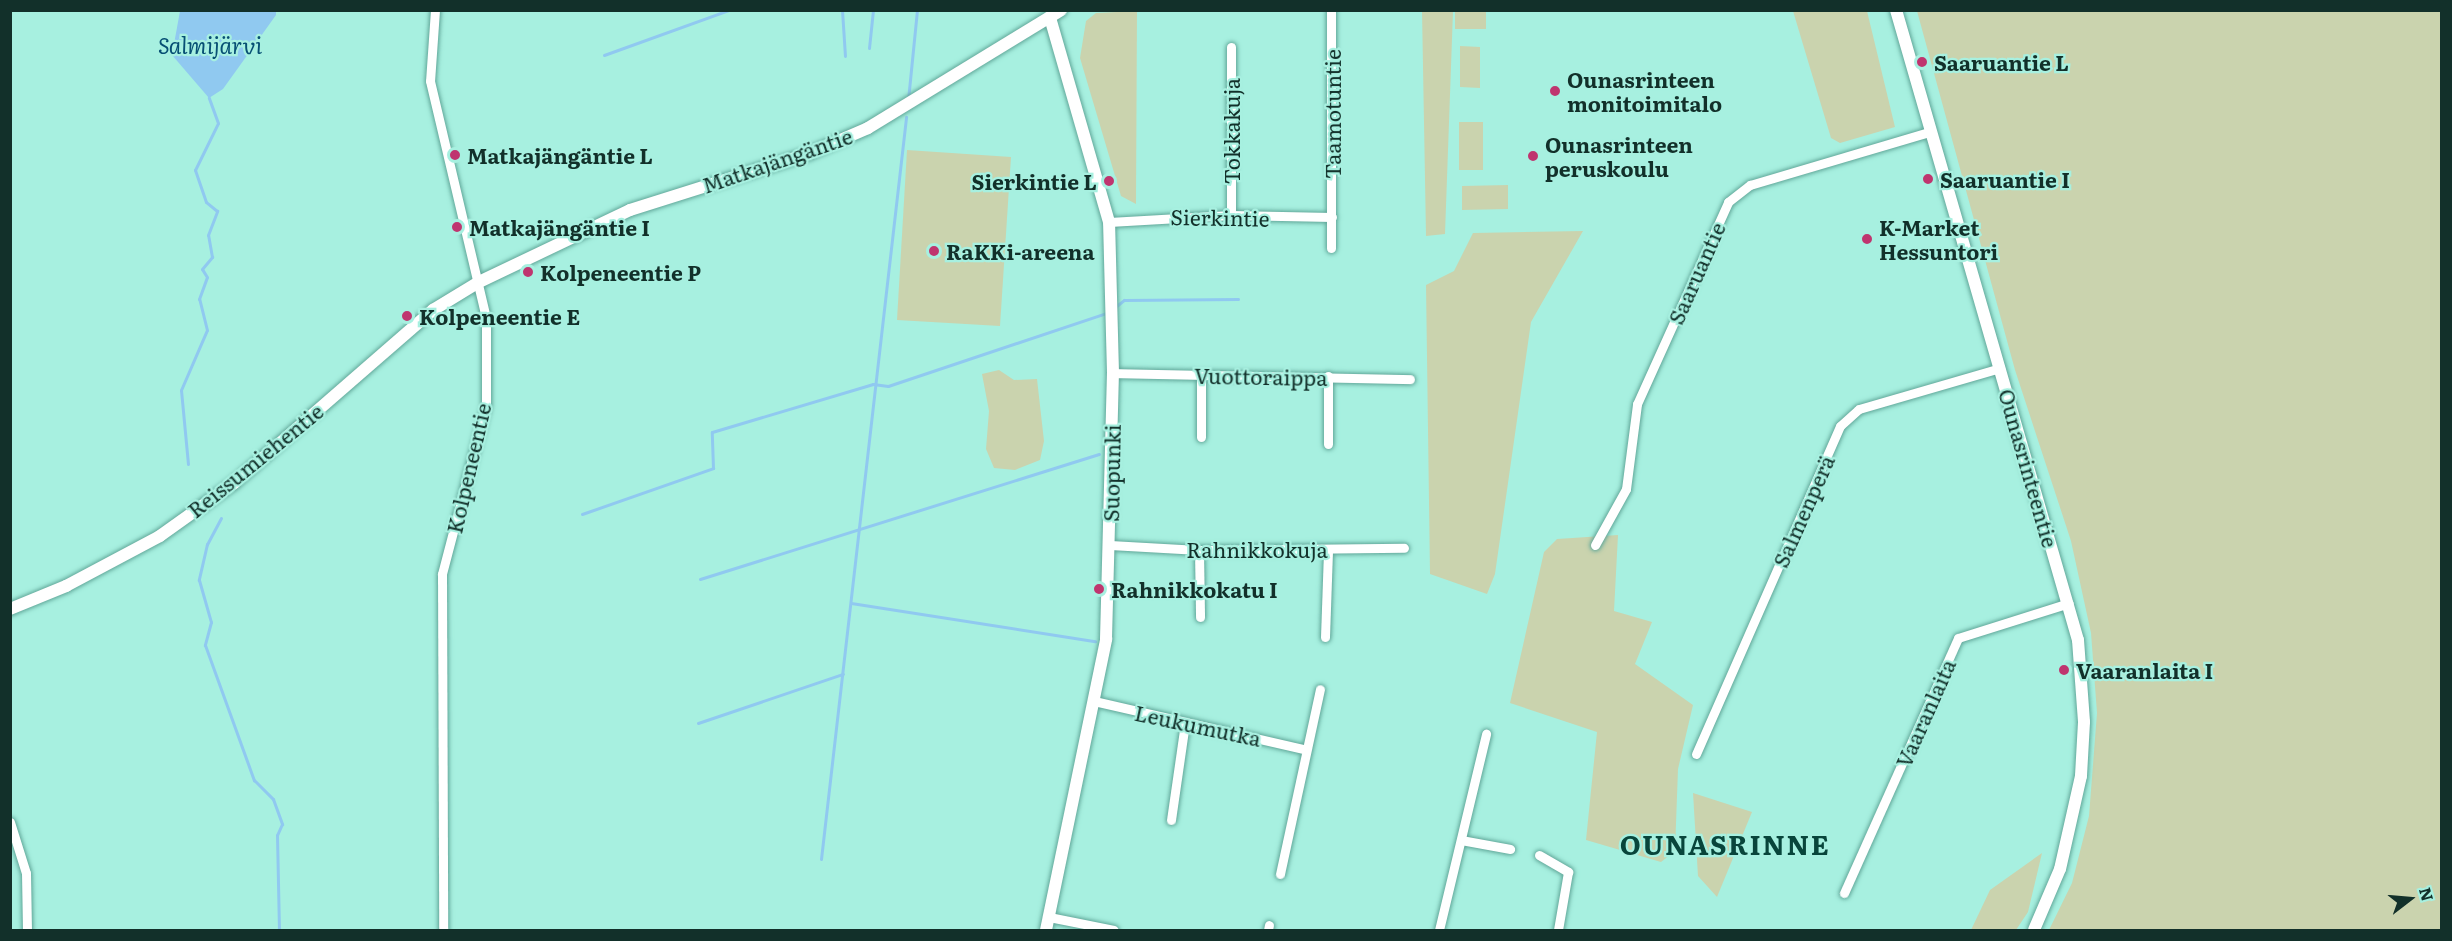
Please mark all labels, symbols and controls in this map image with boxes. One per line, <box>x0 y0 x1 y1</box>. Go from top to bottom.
water label: Salmijärvi <box>158 32 262 58</box>
street label: Taamotuntie <box>1319 49 1345 179</box>
place label: Saaruantie L <box>1934 49 2069 75</box>
marker: Saaruantie L <box>1915 55 1929 69</box>
place label: Ounasrinteen monitoimitalo <box>1567 66 1722 116</box>
street label: Tokkakuja <box>1218 78 1244 184</box>
marker: Ounasrinteen monitoimitalo <box>1548 84 1562 98</box>
street label: Matkajängäntie <box>699 123 855 197</box>
place label: Ounasrinteen peruskoulu <box>1545 131 1693 181</box>
place label: Matkajängäntie L <box>467 142 653 168</box>
marker: Matkajängäntie L <box>448 148 462 162</box>
marker: Ounasrinteen peruskoulu <box>1526 149 1540 163</box>
place label: Saaruantie I <box>1940 166 2070 192</box>
place label: Sierkintie L <box>972 168 1097 194</box>
marker: Saaruantie I <box>1921 172 1935 186</box>
marker: Sierkintie L <box>1102 174 1116 188</box>
street label: Sierkintie <box>1170 204 1270 230</box>
place label: Matkajängäntie I <box>469 214 650 240</box>
place label: K-Market Hessuntori <box>1879 214 1998 264</box>
street label: Saaruantie <box>1662 218 1730 328</box>
marker: Matkajängäntie I <box>450 220 464 234</box>
marker: K-Market Hessuntori <box>1860 232 1874 246</box>
place label: RaKKi-areena <box>946 238 1095 264</box>
marker: RaKKi-areena <box>927 244 941 258</box>
place label: Kolpeneentie P <box>540 259 701 285</box>
marker: Kolpeneentie P <box>521 265 535 279</box>
place label: Kolpeneentie E <box>419 303 580 329</box>
marker: Kolpeneentie E <box>400 309 414 323</box>
street label: Vuottoraippa <box>1194 362 1328 390</box>
street label: Ounasrinteentie <box>1994 386 2064 550</box>
street label: Reissumiehentie <box>182 398 328 522</box>
street label: Kolpeneentie <box>441 400 495 536</box>
street label: Suopunki <box>1098 424 1124 522</box>
street label: Salmenperä <box>1767 451 1839 571</box>
street label: Rahnikkokuja <box>1186 536 1328 562</box>
place label: Rahnikkokatu I <box>1111 576 1278 602</box>
marker: Rahnikkokatu I <box>1092 582 1106 596</box>
street label: Vaaranlaita <box>1890 655 1960 771</box>
place label: Vaaranlaita I <box>2076 657 2213 683</box>
marker: Vaaranlaita I <box>2057 663 2071 677</box>
street label: Leukumutka <box>1133 699 1263 751</box>
district label: OUNASRINNE <box>1620 828 1830 860</box>
north arrow <box>2380 869 2440 929</box>
text: N <box>2414 884 2441 904</box>

